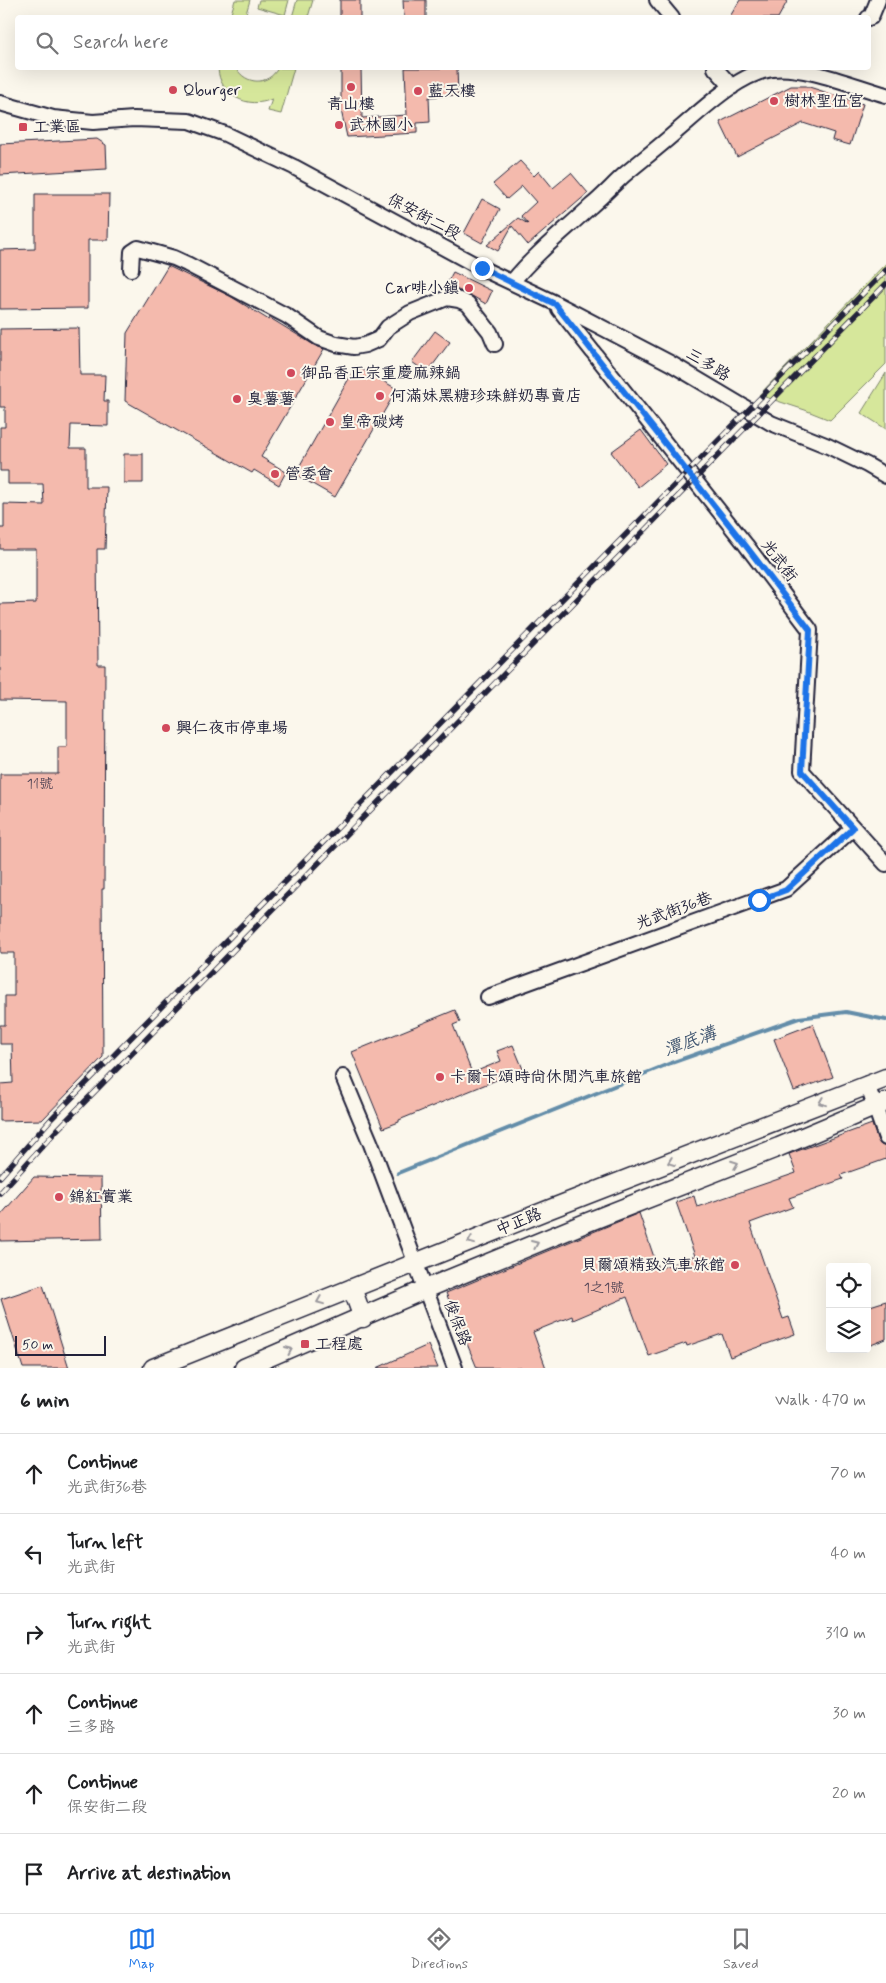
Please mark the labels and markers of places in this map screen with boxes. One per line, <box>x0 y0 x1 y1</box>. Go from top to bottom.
place label: Qburger <box>183 80 241 101</box>
marker: 青山樓 <box>345 81 357 93</box>
place label: 藍天樓 <box>428 81 476 102</box>
marker: Qburger <box>167 84 179 96</box>
marker: 藍天樓 <box>412 85 424 97</box>
place label: 樹林聖伍宮 <box>784 91 864 112</box>
place label: 青山樓 <box>327 94 375 115</box>
marker: 樹林聖伍宮 <box>768 95 780 107</box>
place label: 武林國小 <box>349 115 413 136</box>
place label: 工業區 <box>33 117 81 138</box>
marker: 武林國小 <box>333 119 345 131</box>
marker: 工業區 <box>17 121 29 133</box>
place label: Car啡小鎮 <box>385 278 459 299</box>
marker: Car啡小鎮 <box>463 282 475 294</box>
place label: 御品香正宗重慶麻辣鍋 <box>301 363 461 384</box>
marker: 御品香正宗重慶麻辣鍋 <box>285 367 297 379</box>
place label: 何滿妹黑糖珍珠鮮奶專賣店 <box>390 386 582 407</box>
place label: 臭薯薯 <box>247 389 295 410</box>
marker: 何滿妹黑糖珍珠鮮奶專賣店 <box>374 390 386 402</box>
marker: 臭薯薯 <box>231 393 243 405</box>
place label: 皇帝碳烤 <box>340 412 404 433</box>
marker: 皇帝碳烤 <box>324 416 336 428</box>
place label: 管委會 <box>285 464 333 485</box>
marker: 管委會 <box>269 468 281 480</box>
place label: 興仁夜市停車場 <box>176 718 288 739</box>
marker: 興仁夜市停車場 <box>160 722 172 734</box>
place label: 卡爾卡頌時尚休閒汽車旅館 <box>450 1067 642 1088</box>
marker: 卡爾卡頌時尚休閒汽車旅館 <box>434 1071 446 1083</box>
place label: 錦紅實業 <box>69 1187 133 1208</box>
marker: 錦紅實業 <box>53 1191 65 1203</box>
place label: 貝爾頌精致汽車旅館 <box>581 1255 725 1276</box>
marker: 貝爾頌精致汽車旅館 <box>729 1259 741 1271</box>
place label: 工程處 <box>315 1334 363 1355</box>
marker: 工程處 <box>299 1338 311 1350</box>

